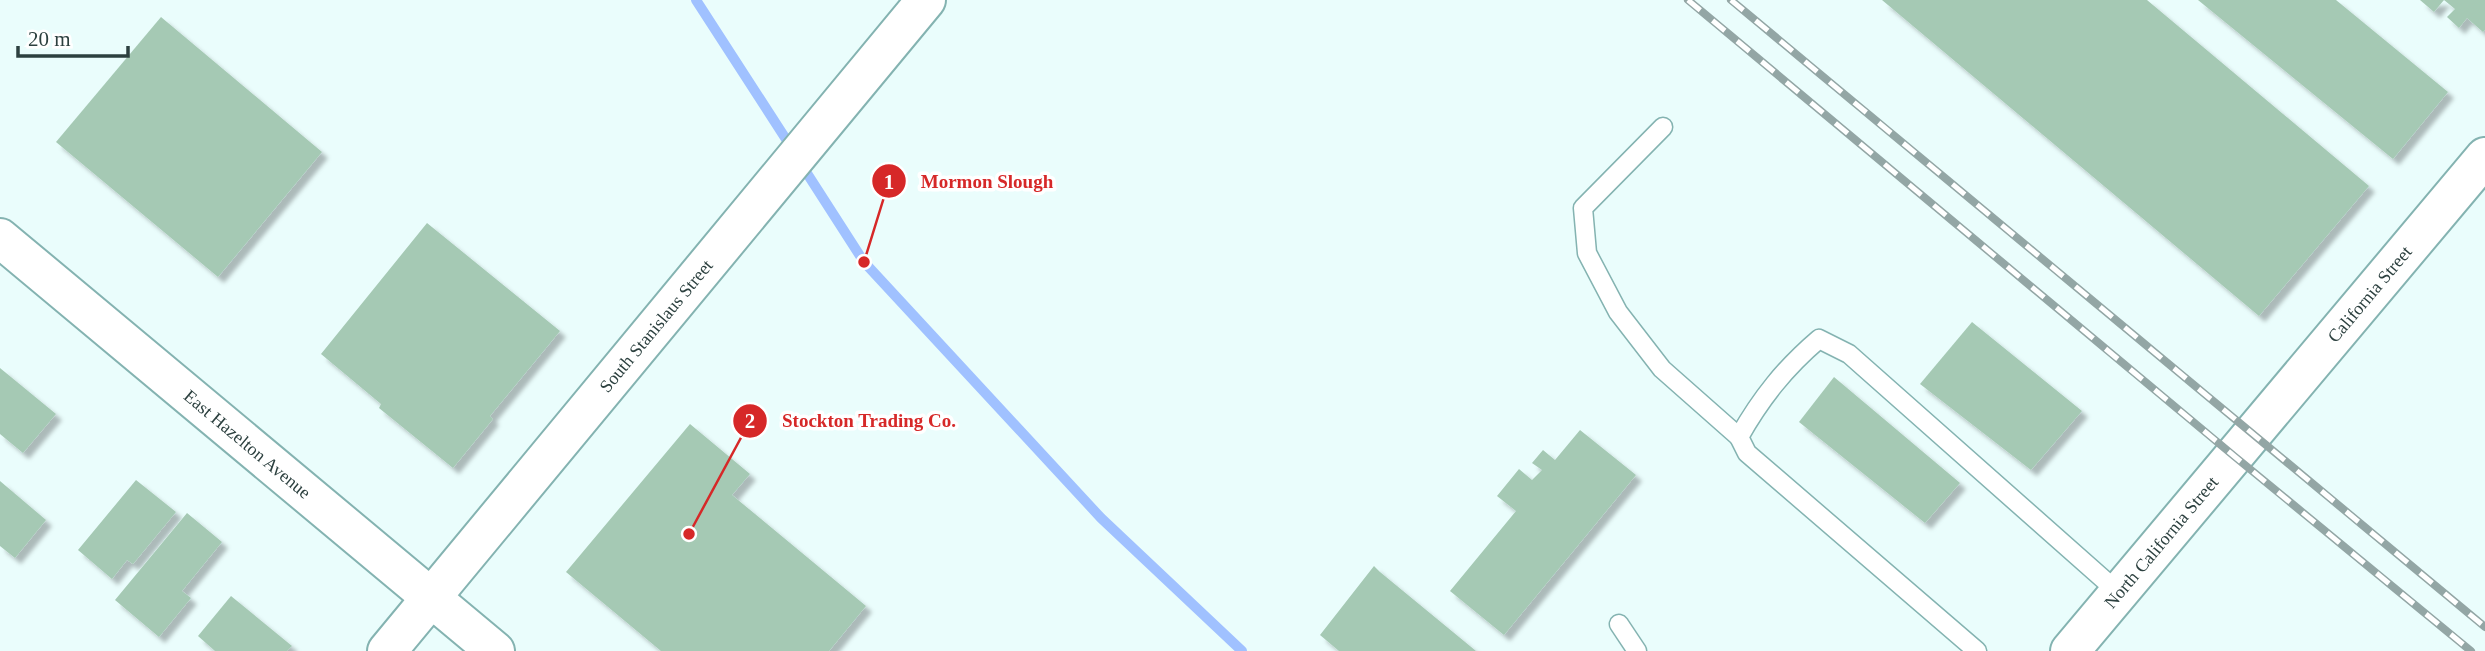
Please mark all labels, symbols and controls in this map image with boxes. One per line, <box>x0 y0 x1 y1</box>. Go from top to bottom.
scale bar <box>18 14 128 58</box>
text: 20 m <box>28 27 71 51</box>
callout: Mormon Slough <box>872 161 1067 201</box>
text: 1 <box>884 170 894 194</box>
text: Mormon Slough <box>921 171 1054 192</box>
street label: California Street <box>2324 242 2416 346</box>
street label: South Stanislaus Street <box>595 256 717 396</box>
street label: East Hazelton Avenue <box>180 386 315 503</box>
callout: Stockton Trading Co. <box>733 401 970 441</box>
text: 2 <box>745 409 755 433</box>
text: Stockton Trading Co. <box>782 410 956 431</box>
street label: North California Street <box>2100 472 2222 612</box>

